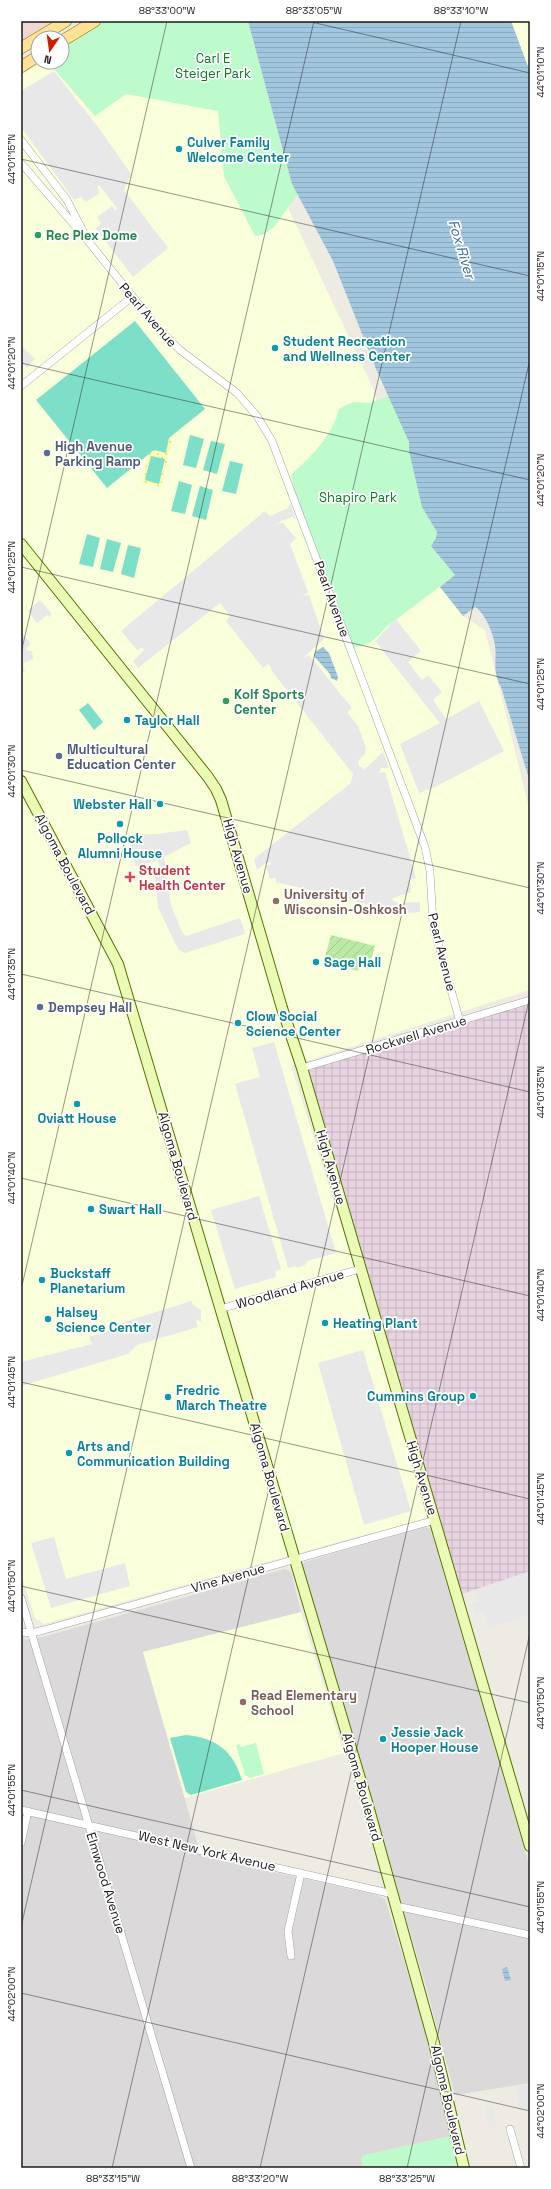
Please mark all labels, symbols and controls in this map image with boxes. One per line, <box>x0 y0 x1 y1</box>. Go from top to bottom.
text: 88°33'00"W <box>139 4 196 17</box>
text: 88°33'05"W <box>286 4 342 17</box>
text: 88°33'10"W <box>434 4 488 17</box>
north arrow <box>30 30 70 70</box>
text: 44°01'10"N <box>534 47 547 97</box>
park label: Carl E Steiger Park <box>175 50 251 82</box>
text: N <box>43 52 53 67</box>
text: 44°01'15"N <box>5 134 18 184</box>
place label: Culver Family Welcome Center <box>187 134 289 166</box>
marker: Culver Family Welcome Center <box>174 144 184 154</box>
water label: Fox River <box>445 217 480 282</box>
place label: Rec Plex Dome <box>46 227 137 244</box>
marker: Rec Plex Dome <box>33 230 43 240</box>
text: 44°01'15"N <box>534 251 547 301</box>
street label: Pearl Avenue <box>115 279 181 351</box>
place label: Student Recreation and Wellness Center <box>283 333 411 365</box>
text: 44°01'20"N <box>5 337 18 389</box>
marker: Student Recreation and Wellness Center <box>270 343 280 353</box>
place label: High Avenue Parking Ramp <box>55 438 141 470</box>
marker: High Avenue Parking Ramp <box>42 448 52 458</box>
text: 44°01'20"N <box>534 454 547 506</box>
park label: Shapiro Park <box>319 489 397 506</box>
text: 44°01'25"N <box>5 541 18 593</box>
street label: Pearl Avenue <box>310 559 354 639</box>
text: 44°01'25"N <box>534 658 547 710</box>
place label: Kolf Sports Center <box>234 686 305 718</box>
marker: Kolf Sports Center <box>221 696 231 706</box>
place label: Taylor Hall <box>135 712 200 729</box>
marker: Taylor Hall <box>122 715 132 725</box>
place label: Multicultural Education Center <box>67 741 176 773</box>
text: 44°01'30"N <box>5 745 18 797</box>
marker: Multicultural Education Center <box>54 751 64 761</box>
place label: Webster Hall <box>73 796 152 813</box>
marker: Webster Hall <box>155 799 165 809</box>
street label: Algoma Boulevard <box>31 810 99 918</box>
street label: High Avenue <box>219 817 257 895</box>
marker: Pollock Alumni House <box>115 819 125 829</box>
place label: Pollock Alumni House <box>78 830 162 862</box>
place label: Student Health Center <box>139 862 225 894</box>
text: 44°01'30"N <box>534 862 547 914</box>
marker: Student Health Center <box>124 871 136 883</box>
place label: University of Wisconsin-Oshkosh <box>284 886 407 918</box>
marker: University of Wisconsin-Oshkosh <box>271 896 281 906</box>
street label: Pearl Avenue <box>424 911 460 993</box>
text: 44°01'35"N <box>5 948 18 1000</box>
place label: Sage Hall <box>324 954 381 971</box>
marker: Sage Hall <box>311 957 321 967</box>
place label: Dempsey Hall <box>48 999 132 1016</box>
marker: Dempsey Hall <box>35 1002 45 1012</box>
place label: Clow Social Science Center <box>246 1008 341 1040</box>
street label: Rockwell Avenue <box>364 1012 468 1058</box>
marker: Clow Social Science Center <box>233 1018 243 1028</box>
text: 44°01'35"N <box>534 1066 547 1118</box>
marker: Oviatt House <box>72 1099 82 1109</box>
place label: Oviatt House <box>37 1110 117 1127</box>
street label: Algoma Boulevard <box>154 1110 202 1222</box>
street label: High Avenue <box>312 1128 350 1206</box>
text: 44°01'40"N <box>5 1152 18 1204</box>
place label: Swart Hall <box>99 1201 162 1218</box>
marker: Swart Hall <box>86 1204 96 1214</box>
place label: Buckstaff Planetarium <box>50 1265 125 1297</box>
street label: Woodland Avenue <box>234 1265 346 1313</box>
text: 44°01'40"N <box>534 1269 547 1321</box>
marker: Buckstaff Planetarium <box>37 1275 47 1285</box>
place label: Halsey Science Center <box>56 1304 151 1336</box>
marker: Halsey Science Center <box>43 1314 53 1324</box>
place label: Heating Plant <box>333 1315 418 1332</box>
marker: Heating Plant <box>320 1318 330 1328</box>
text: 44°01'45"N <box>5 1356 18 1408</box>
place label: Fredric March Theatre <box>176 1382 267 1414</box>
place label: Cummins Group <box>367 1388 465 1405</box>
marker: Cummins Group <box>468 1391 478 1401</box>
marker: Fredric March Theatre <box>163 1392 173 1402</box>
street label: Algoma Boulevard <box>246 1421 294 1533</box>
place label: Arts and Communication Building <box>77 1438 230 1470</box>
street label: High Avenue <box>403 1439 441 1517</box>
marker: Arts and Communication Building <box>64 1448 74 1458</box>
text: 44°01'45"N <box>534 1473 547 1525</box>
street label: Vine Avenue <box>189 1559 267 1597</box>
text: 44°01'50"N <box>5 1560 18 1612</box>
text: 44°01'50"N <box>534 1677 547 1729</box>
place label: Read Elementary School <box>251 1687 357 1719</box>
marker: Read Elementary School <box>238 1697 248 1707</box>
place label: Jessie Jack Hooper House <box>391 1724 479 1756</box>
street label: Algoma Boulevard <box>338 1731 386 1843</box>
marker: Jessie Jack Hooper House <box>378 1734 388 1744</box>
text: 44°01'55"N <box>5 1764 18 1816</box>
street label: West New York Avenue <box>137 1827 277 1875</box>
street label: Elmwood Avenue <box>82 1830 130 1936</box>
text: 44°01'55"N <box>534 1881 547 1933</box>
text: 44°02'00"N <box>5 1967 18 2021</box>
street label: Algoma Boulevard <box>427 2043 469 2157</box>
text: 44°02'00"N <box>534 2084 547 2138</box>
text: 88°33'15"W <box>86 2172 140 2185</box>
text: 88°33'20"W <box>232 2172 288 2185</box>
text: 88°33'25"W <box>379 2172 435 2185</box>

